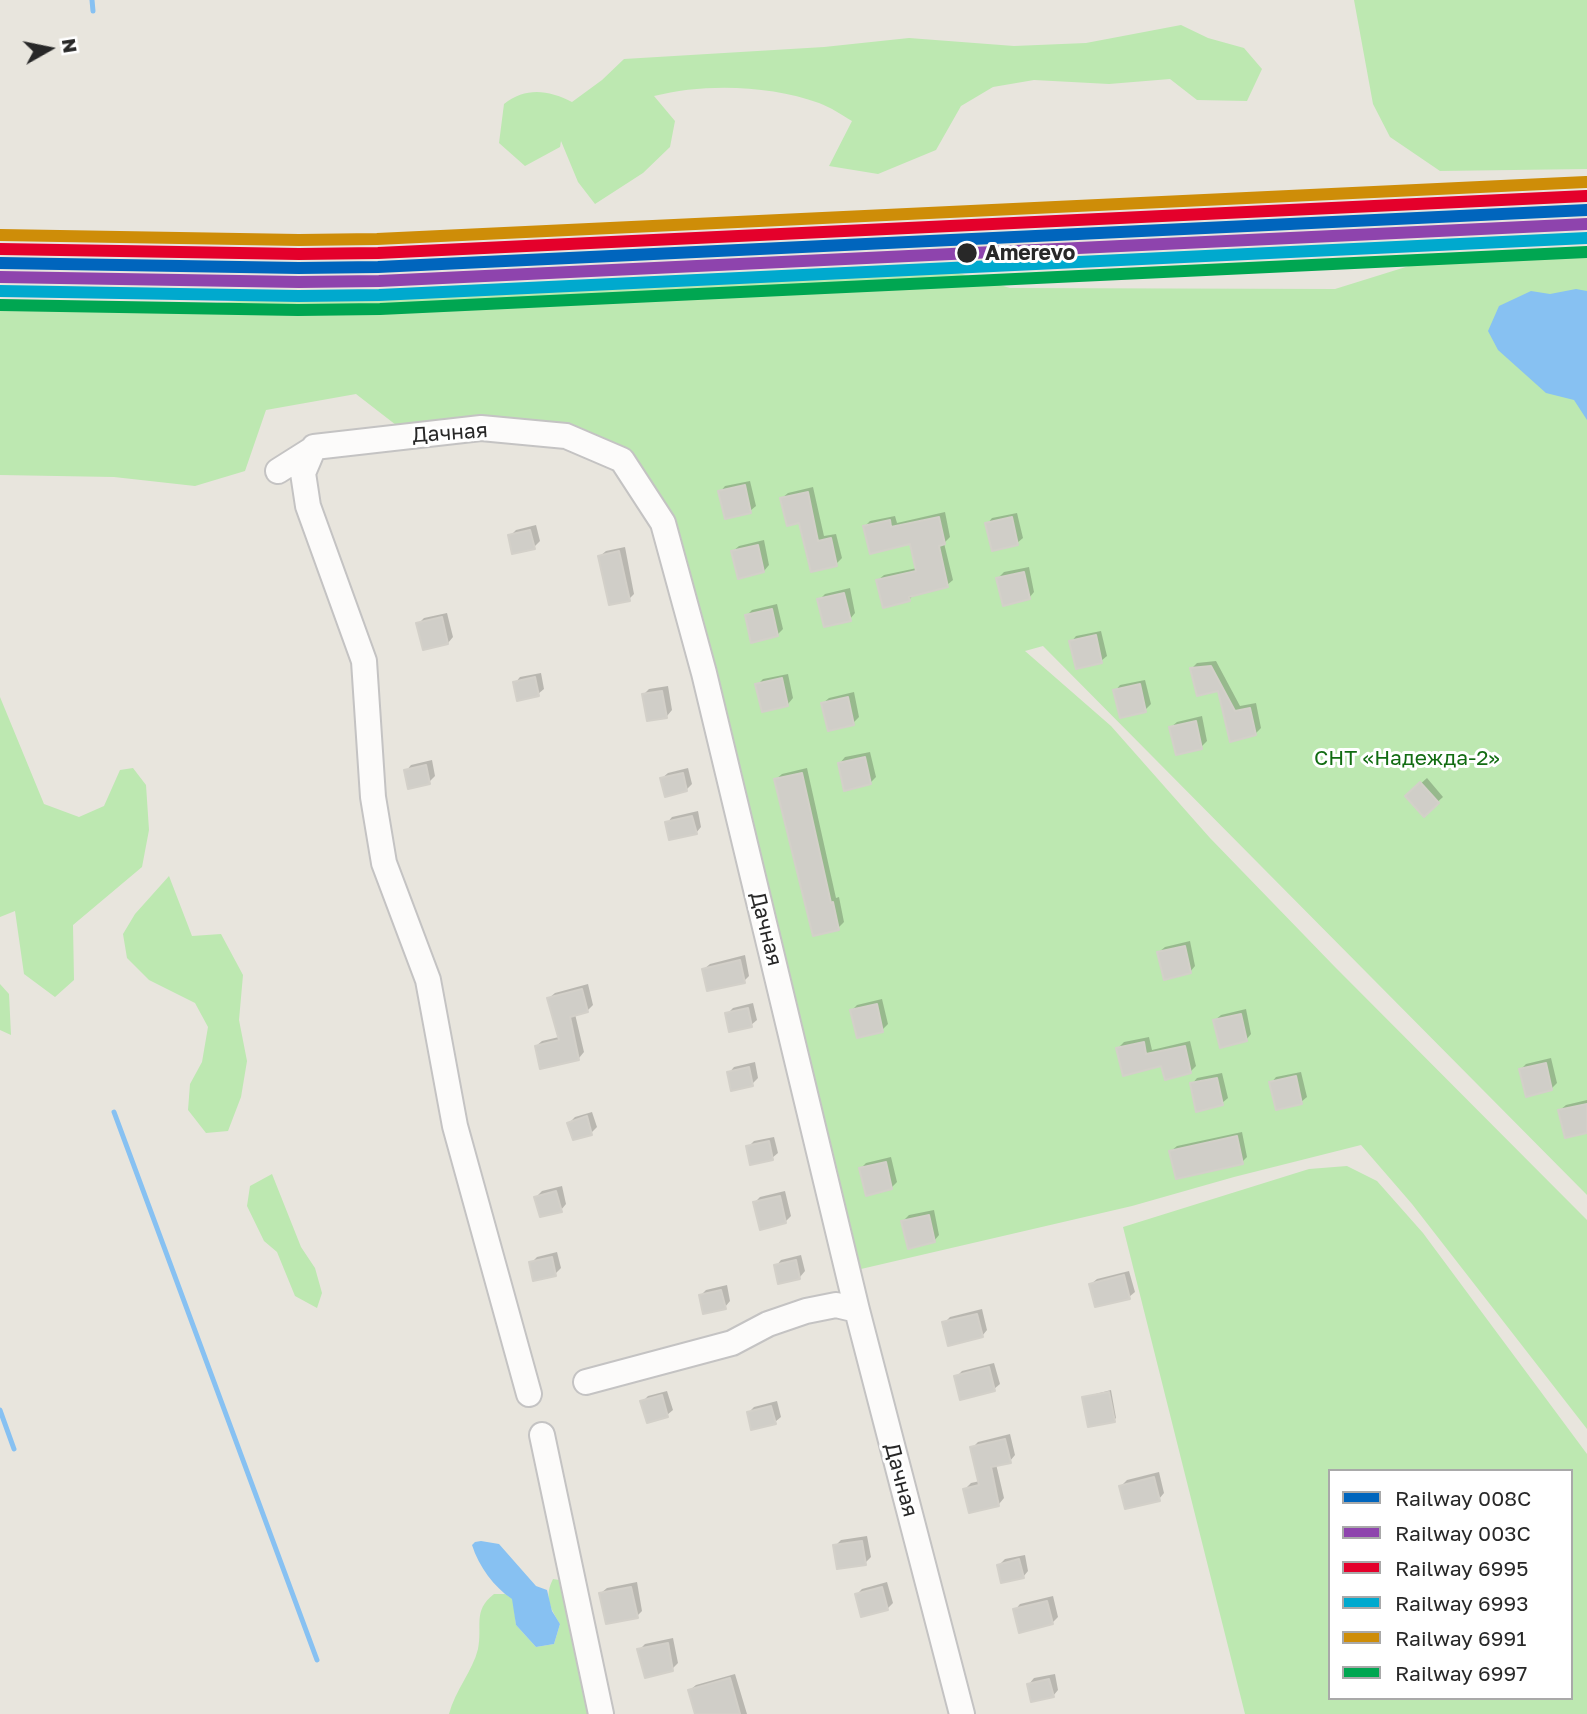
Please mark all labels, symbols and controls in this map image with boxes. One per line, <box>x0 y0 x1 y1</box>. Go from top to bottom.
north arrow <box>14 14 84 84</box>
text: N <box>58 37 83 55</box>
place label: Amerevo <box>985 240 1075 266</box>
marker: Amerevo <box>955 241 979 265</box>
street label: Дачная <box>411 418 489 448</box>
park label: СНТ «Надежда-2» <box>1314 745 1500 771</box>
street label: Дачная <box>745 889 787 969</box>
street label: Дачная <box>879 1440 923 1520</box>
legend <box>1328 1469 1573 1700</box>
text: Railway 008С <box>1395 1485 1531 1511</box>
text: Railway 003С <box>1395 1520 1531 1546</box>
text: Railway 6995 <box>1395 1555 1528 1581</box>
text: Railway 6993 <box>1395 1590 1529 1616</box>
text: Railway 6991 <box>1395 1625 1526 1651</box>
text: Railway 6997 <box>1395 1660 1527 1686</box>

